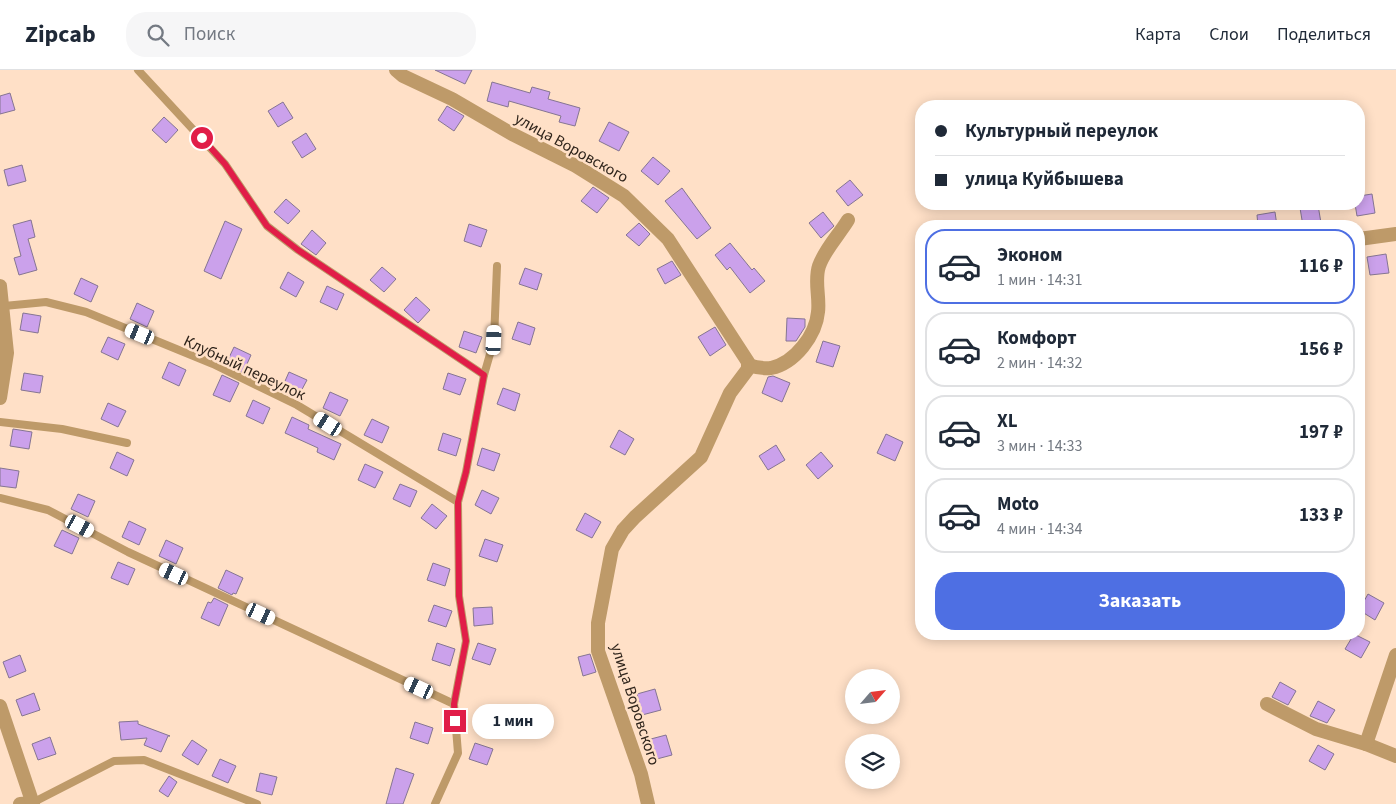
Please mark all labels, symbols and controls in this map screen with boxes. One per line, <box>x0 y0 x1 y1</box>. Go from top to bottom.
search box <box>126 12 476 57</box>
text: Zipcab <box>25 17 96 52</box>
icon: search <box>144 21 172 49</box>
text: Поиск <box>184 21 235 48</box>
text: Карта <box>1135 22 1181 47</box>
text: Слои <box>1209 22 1249 47</box>
text: Поделиться <box>1277 22 1371 47</box>
street label: улица Воровского <box>511 107 632 188</box>
text: Культурный переулок <box>965 118 1158 145</box>
route start <box>191 127 213 149</box>
text: улица Куйбышева <box>965 166 1124 193</box>
text: Эконом <box>997 242 1063 269</box>
icon: car <box>937 244 982 289</box>
text: 116 ₽ <box>1299 253 1343 280</box>
text: 1 мин · 14:31 <box>997 269 1083 291</box>
car <box>123 321 156 347</box>
car <box>485 325 502 355</box>
text: Комфорт <box>997 325 1077 352</box>
icon: car <box>937 327 982 372</box>
street label: Клубный переулок <box>180 330 309 406</box>
text: 156 ₽ <box>1299 336 1343 363</box>
text: 2 мин · 14:32 <box>997 352 1083 374</box>
text: XL <box>997 408 1018 435</box>
car <box>311 410 344 438</box>
icon: car <box>937 410 982 455</box>
text: 197 ₽ <box>1299 419 1343 446</box>
text: 3 мин · 14:33 <box>997 435 1083 457</box>
text: Moto <box>997 491 1039 518</box>
icon: car <box>937 493 982 538</box>
text: 133 ₽ <box>1299 502 1343 529</box>
car <box>63 512 96 540</box>
text: 4 мин · 14:34 <box>997 518 1083 540</box>
car <box>157 561 190 587</box>
button: Заказать <box>935 572 1345 630</box>
car <box>244 601 277 627</box>
street label: улица Воровского <box>605 640 665 768</box>
north arrow <box>845 669 900 724</box>
map controls <box>845 669 900 789</box>
car <box>402 675 435 701</box>
callout: 1 мин <box>472 704 555 738</box>
route end <box>444 710 466 732</box>
text: 1 мин <box>493 710 533 732</box>
button: layers <box>845 734 900 789</box>

